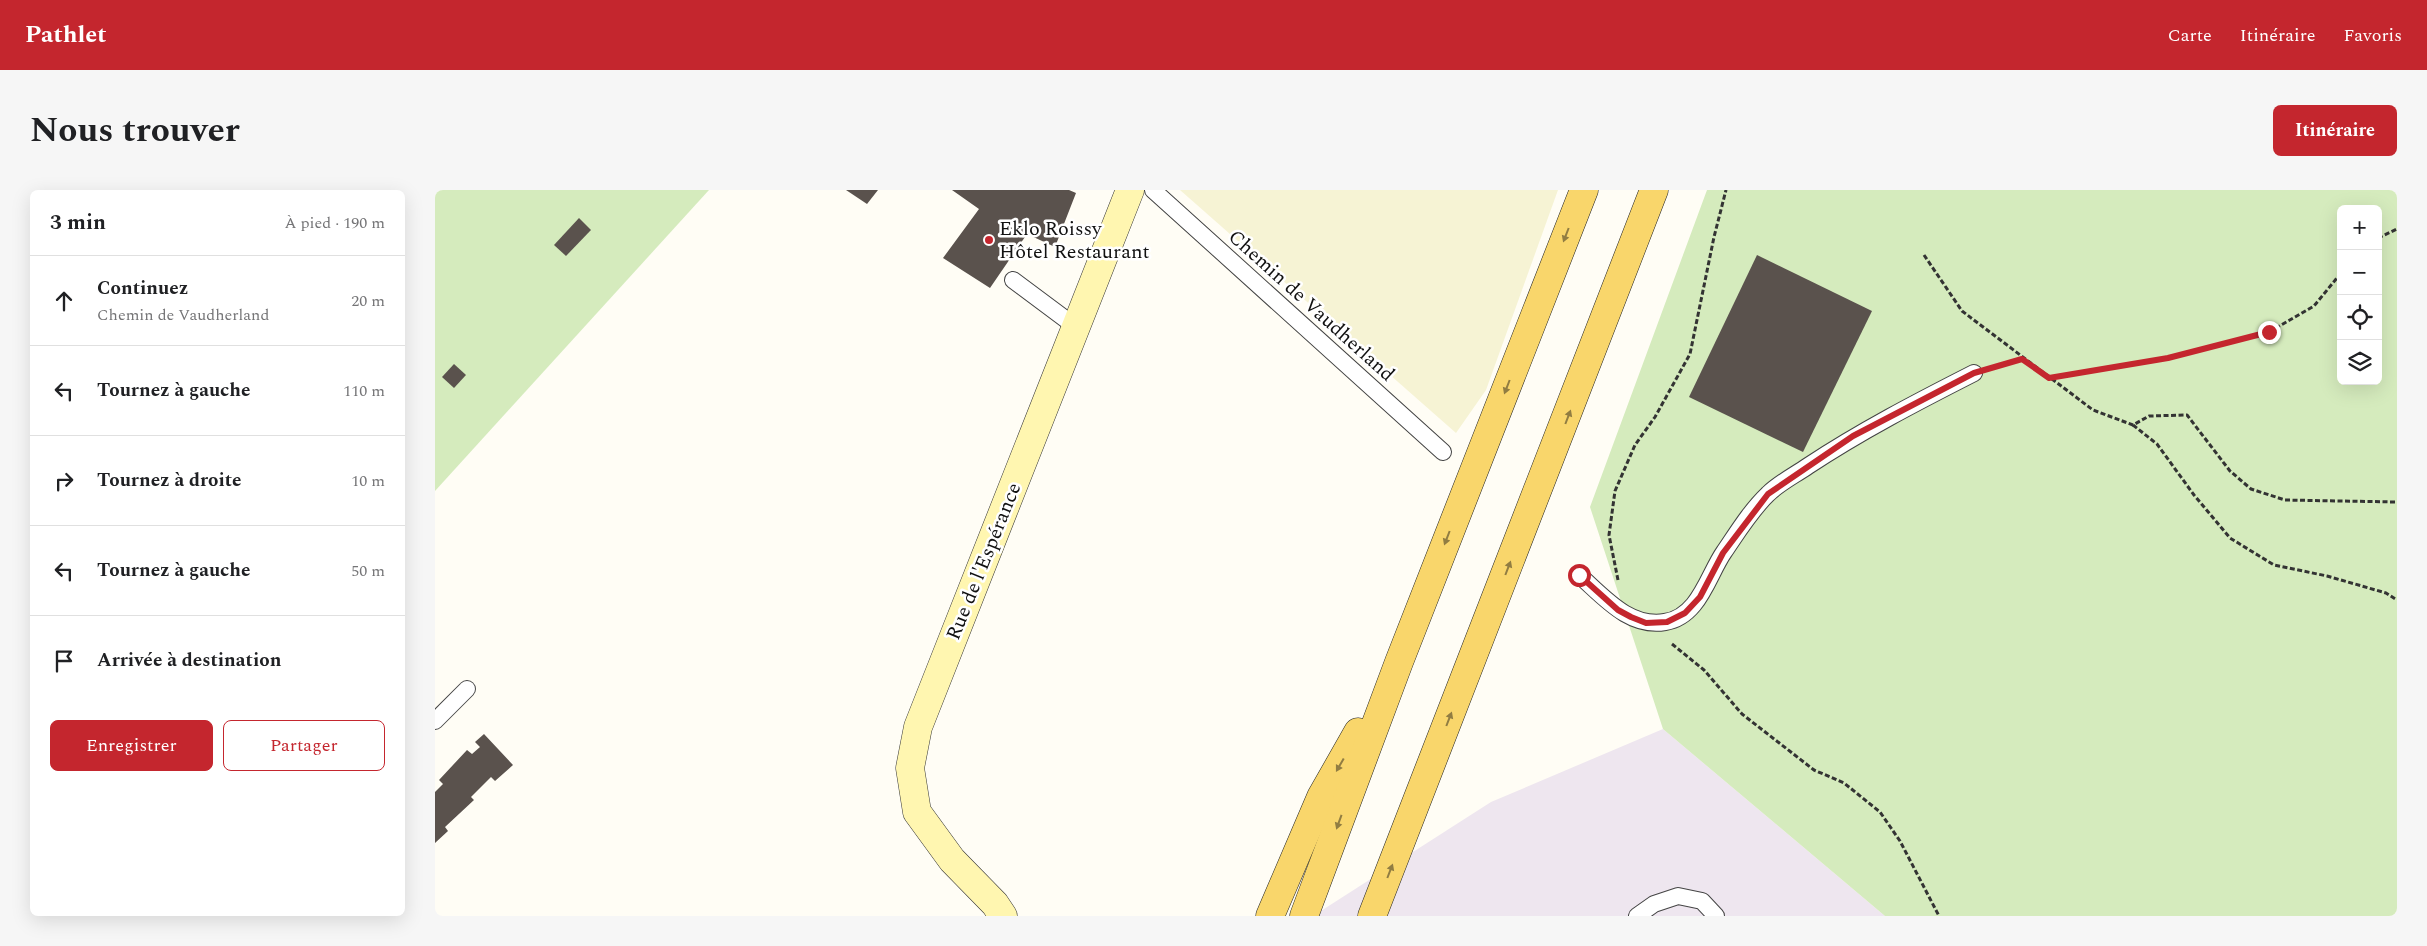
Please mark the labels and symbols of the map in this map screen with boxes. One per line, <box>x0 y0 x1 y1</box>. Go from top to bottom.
place label: Eklo Roissy Hôtel Restaurant <box>999 214 1150 267</box>
street label: Chemin de Vaudherland <box>1221 223 1401 389</box>
one-way arrow <box>1562 228 1570 243</box>
marker: Eklo Roissy Hôtel Restaurant <box>983 234 995 246</box>
route end <box>2258 321 2281 344</box>
one-way arrow <box>1503 379 1510 394</box>
one-way arrow <box>1564 409 1572 424</box>
street label: Rue de l'Espérance <box>939 478 1029 645</box>
one-way arrow <box>1443 531 1451 545</box>
one-way arrow <box>1505 561 1513 575</box>
route start <box>1568 564 1591 587</box>
one-way arrow <box>1446 712 1453 727</box>
one-way arrow <box>1336 757 1344 772</box>
one-way arrow <box>1335 815 1343 830</box>
one-way arrow <box>1386 863 1394 878</box>

